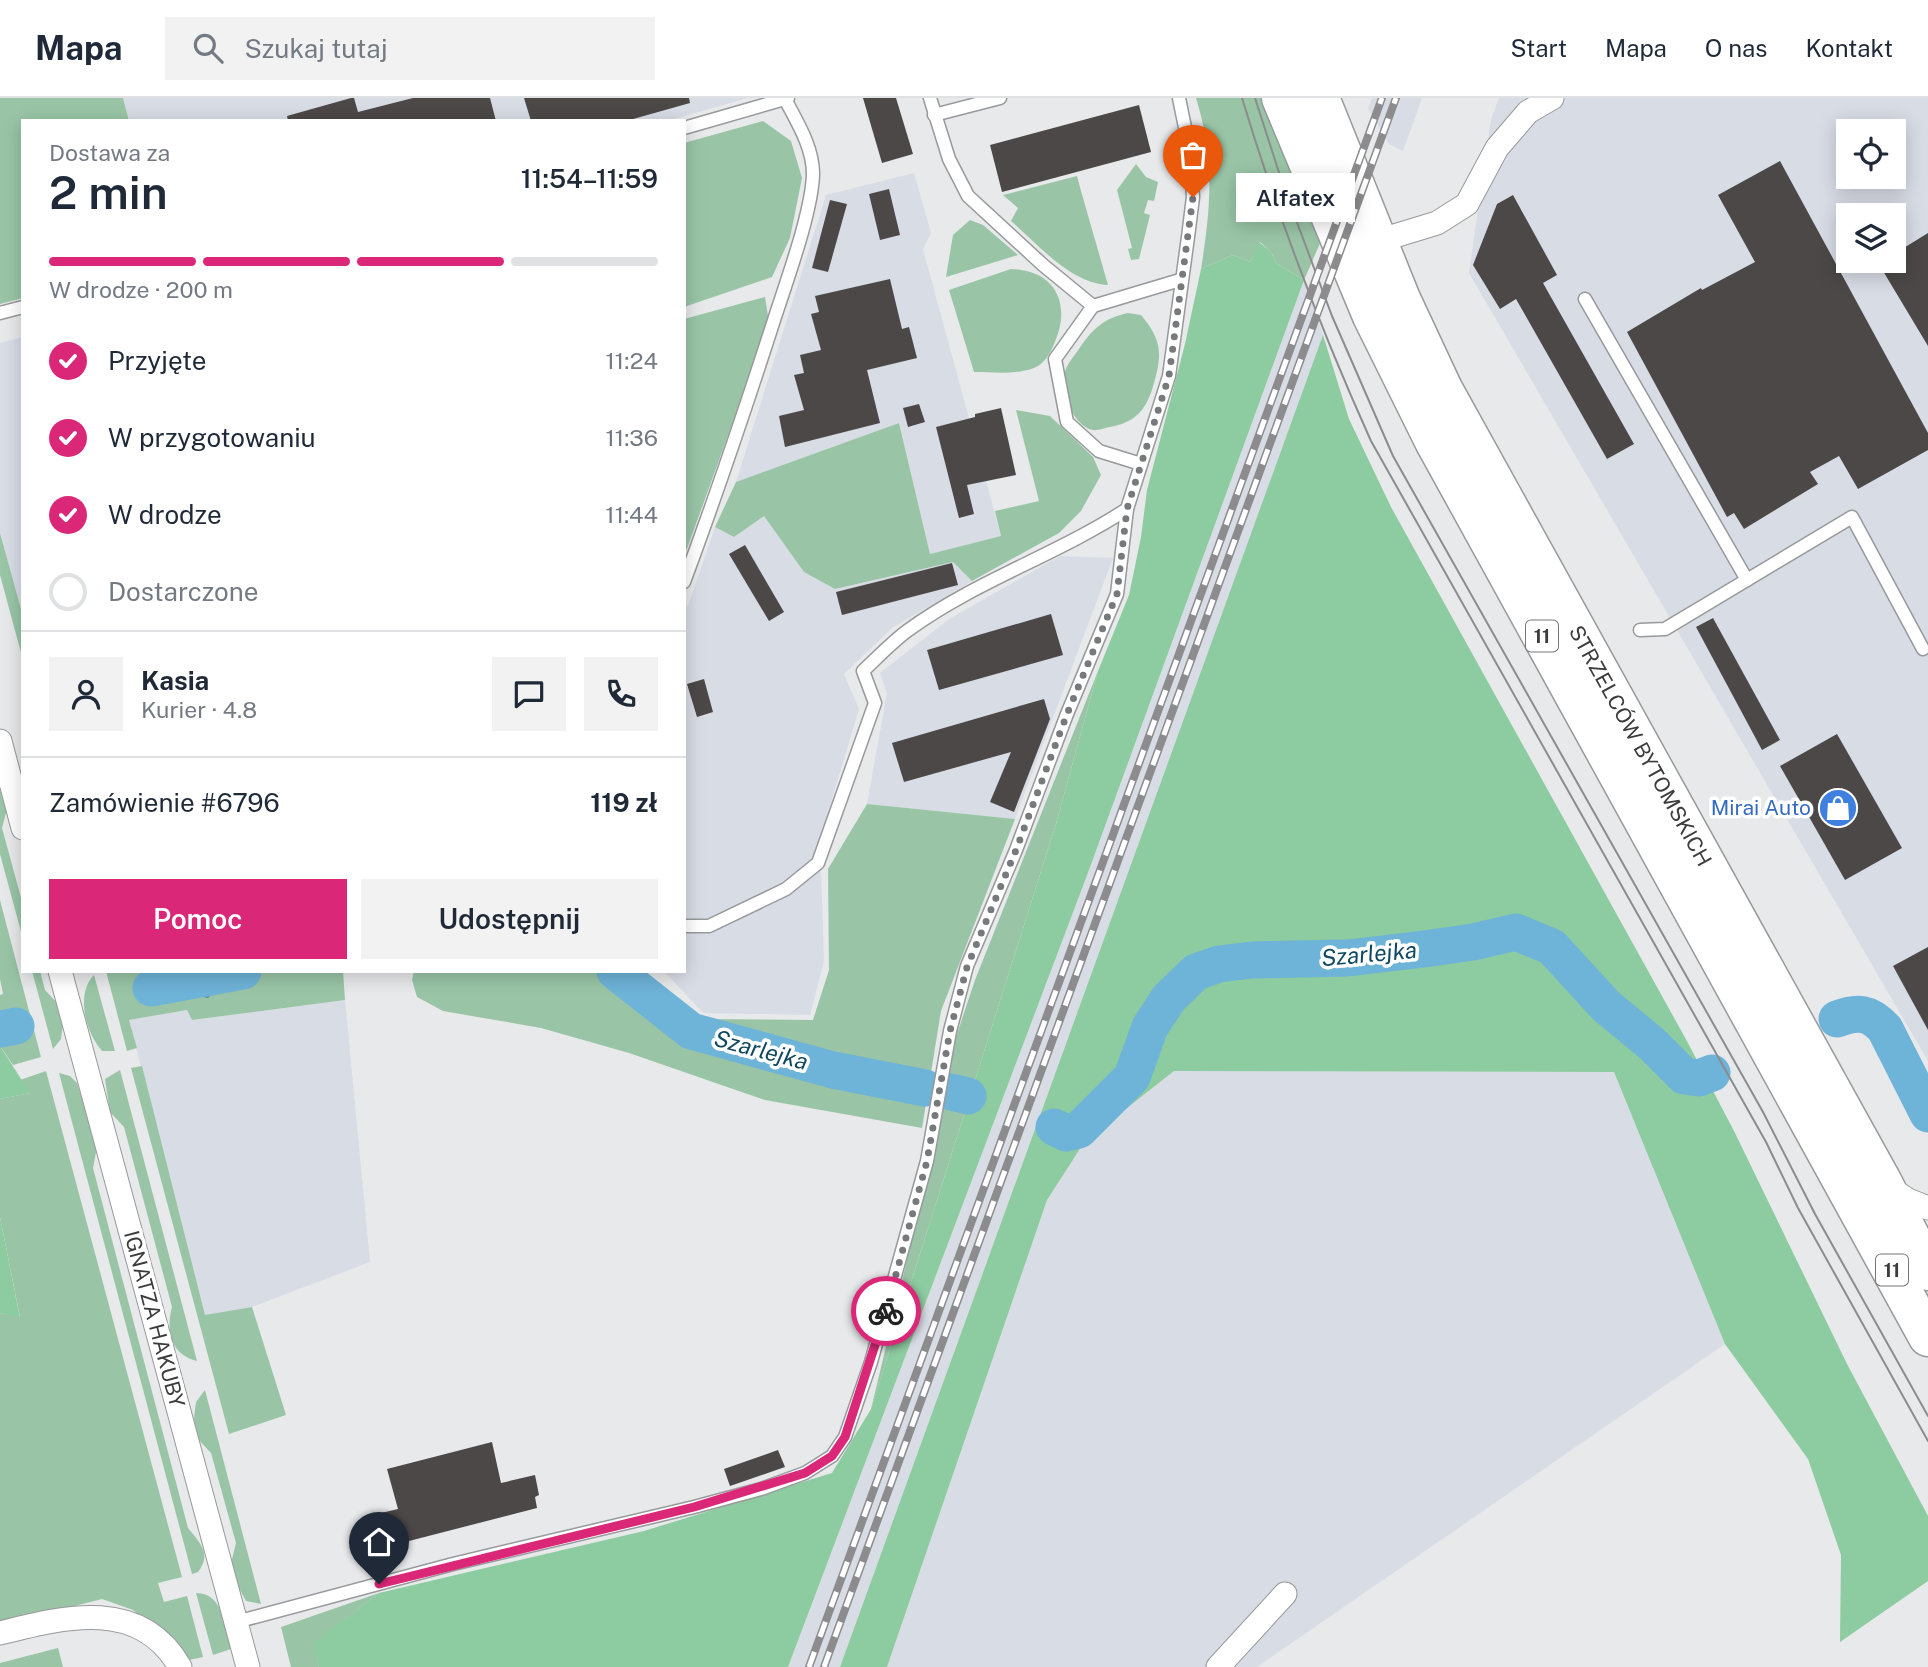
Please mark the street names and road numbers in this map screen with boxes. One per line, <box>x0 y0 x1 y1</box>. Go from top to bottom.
road number: 11 <box>1526 621 1558 652</box>
street label: STRZELCÓW BYTOMSKICH <box>1564 621 1717 870</box>
street label: IGNATZA HAKUBY <box>119 1228 190 1410</box>
road number: 11 <box>1876 1254 1908 1286</box>

